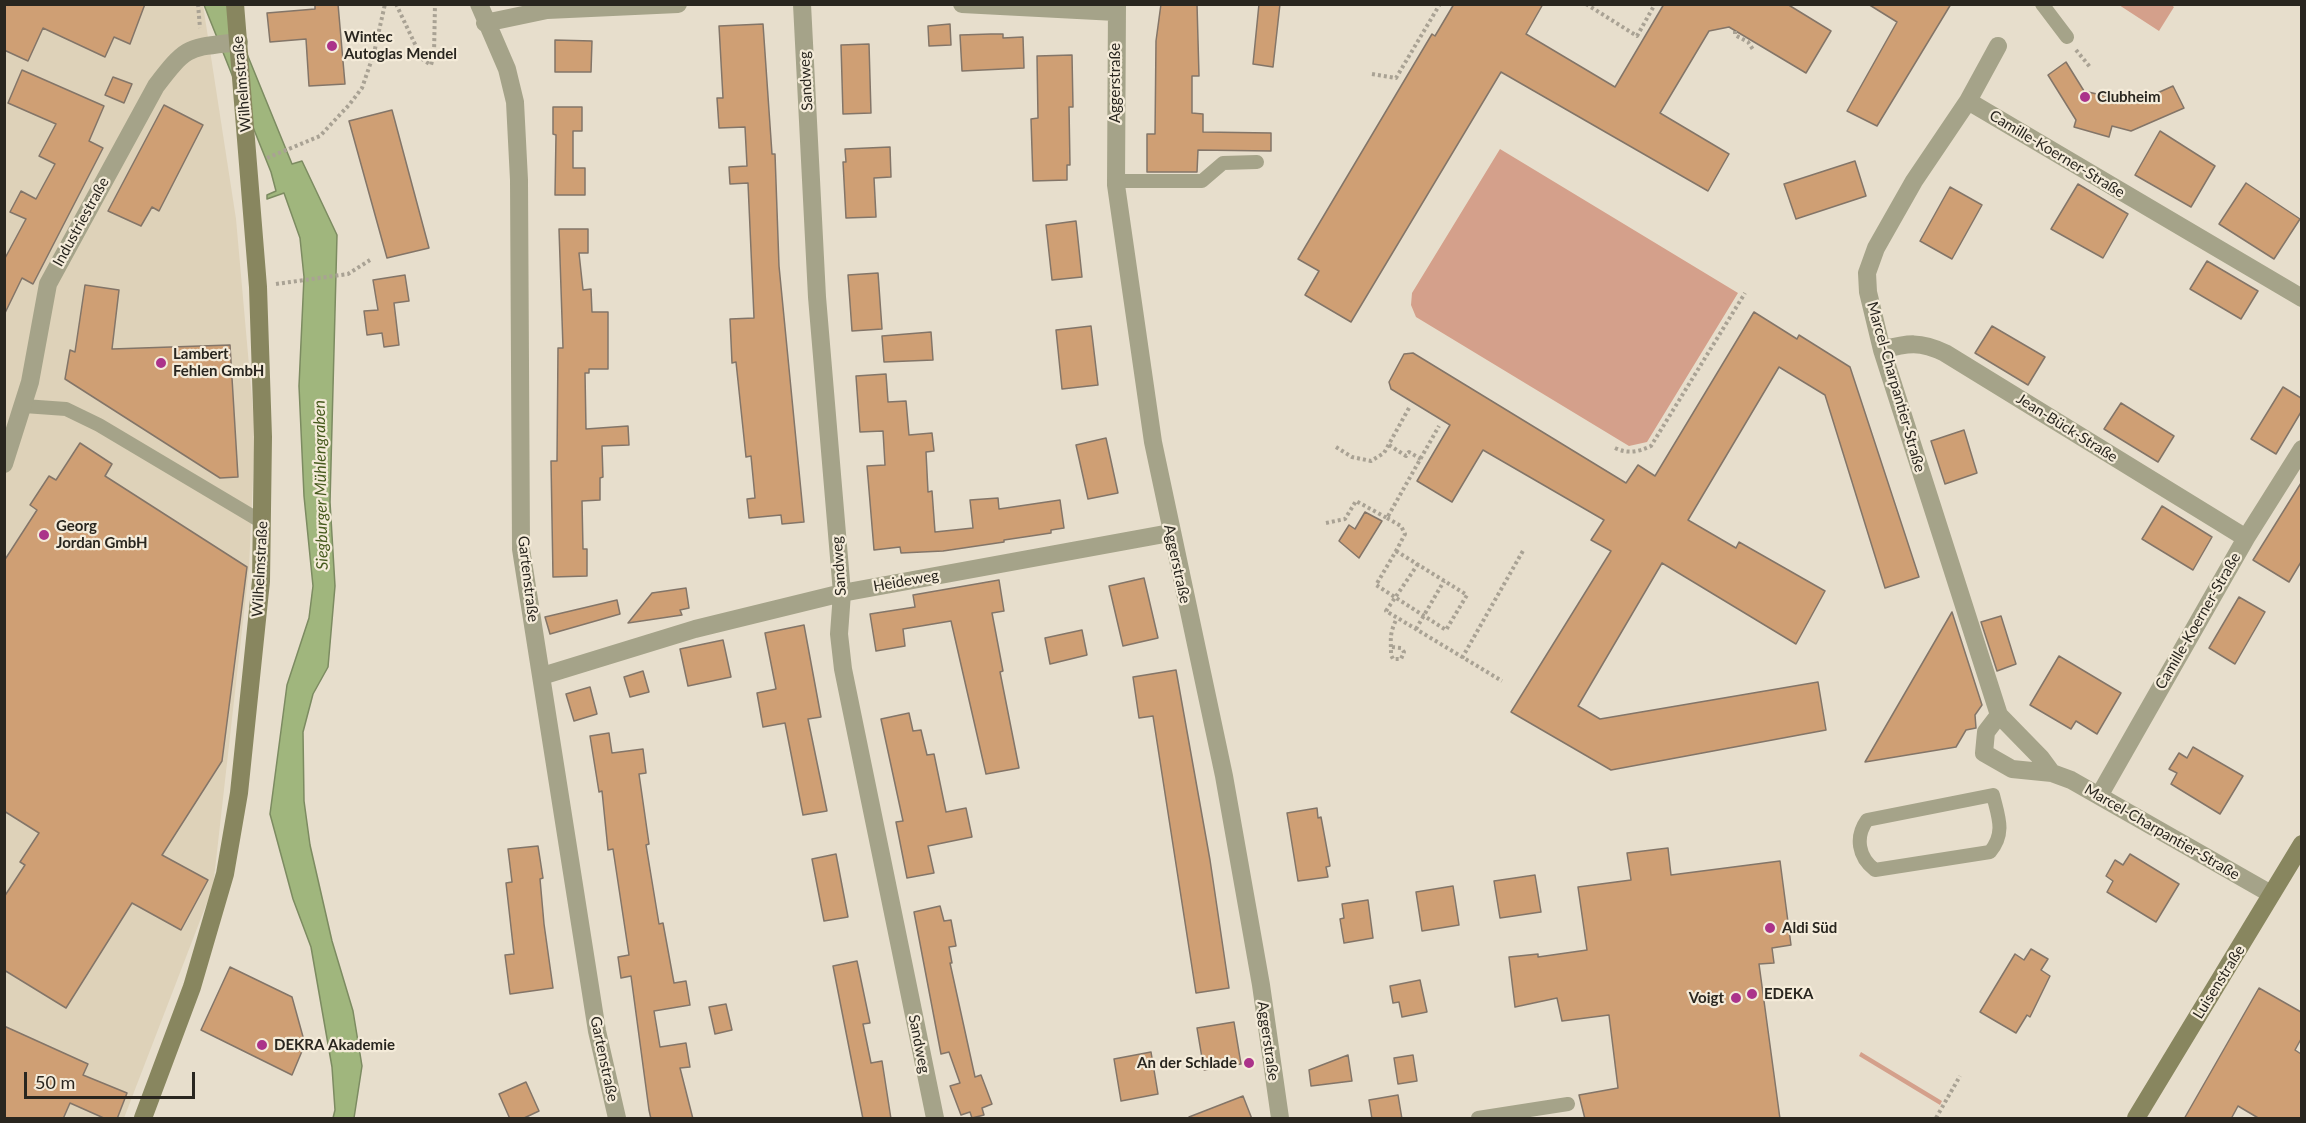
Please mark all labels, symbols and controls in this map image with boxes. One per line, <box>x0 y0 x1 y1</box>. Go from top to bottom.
place label: Wintec Autoglas Mendel <box>344 28 457 63</box>
street label: Wilhelmstraße <box>229 35 255 133</box>
marker: Wintec Autoglas Mendel <box>325 39 339 53</box>
street label: Aggerstraße <box>1106 43 1124 123</box>
street label: Sandweg <box>795 51 817 111</box>
place label: Clubheim <box>2097 88 2160 106</box>
marker: Clubheim <box>2078 90 2092 104</box>
street label: Camille-Koerner-Straße <box>1986 106 2128 202</box>
street label: Industriestraße <box>49 174 113 270</box>
street label: Marcel-Charpantier-Straße <box>1863 300 1929 474</box>
place label: Lambert Fehlen GmbH <box>173 345 264 380</box>
marker: Lambert Fehlen GmbH <box>154 356 168 370</box>
street label: Jean-Bück-Straße <box>2013 390 2121 466</box>
water label: Siegburger Mühlengraben <box>310 400 332 570</box>
place label: Georg Jordan GmbH <box>56 517 148 552</box>
street label: Wilhelmstraße <box>248 521 272 617</box>
street label: Aggerstraße <box>1160 523 1194 605</box>
marker: Georg Jordan GmbH <box>37 528 51 542</box>
street label: Gartenstraße <box>514 535 542 623</box>
street label: Sandweg <box>828 536 850 596</box>
street label: Camille-Koerner-Straße <box>2151 549 2245 693</box>
street label: Heideweg <box>872 566 940 596</box>
street label: Marcel-Charpantier-Straße <box>2081 780 2243 884</box>
place label: Aldi Süd <box>1782 919 1837 937</box>
marker: Aldi Süd <box>1763 921 1777 935</box>
street label: Luisenstraße <box>2189 942 2249 1022</box>
place label: EDEKA <box>1764 985 1813 1003</box>
marker: EDEKA <box>1745 987 1759 1001</box>
place label: Voigt <box>1689 989 1724 1007</box>
marker: Voigt <box>1729 991 1743 1005</box>
street label: Aggerstraße <box>1254 1000 1282 1082</box>
street label: Sandweg <box>904 1013 934 1075</box>
street label: Gartenstraße <box>586 1015 622 1103</box>
place label: DEKRA Akademie <box>274 1036 395 1054</box>
marker: DEKRA Akademie <box>255 1038 269 1052</box>
place label: An der Schlade <box>1137 1054 1237 1072</box>
marker: An der Schlade <box>1242 1056 1256 1070</box>
scale bar <box>27 1060 198 1098</box>
text: 50 m <box>35 1071 75 1093</box>

